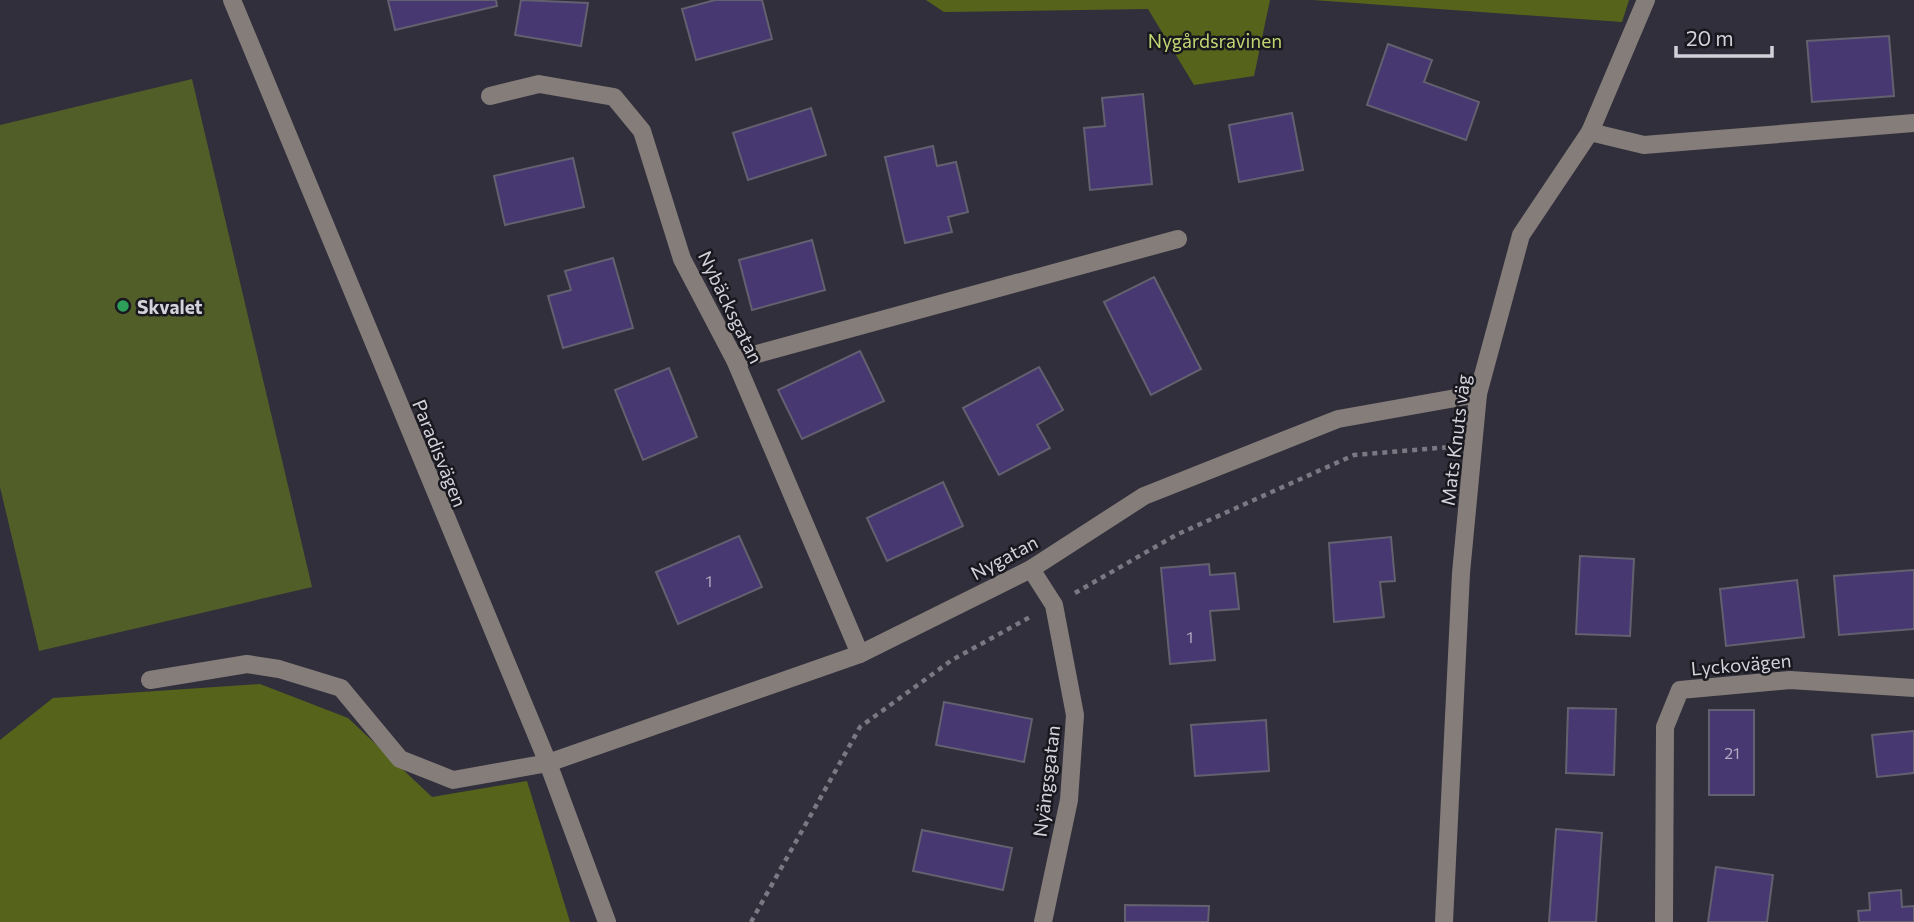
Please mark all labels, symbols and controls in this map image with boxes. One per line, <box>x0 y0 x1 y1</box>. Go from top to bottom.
scale bar <box>1676 14 1772 58</box>
text: 20 m <box>1686 25 1734 50</box>
park label: Nygårdsravinen <box>1148 29 1282 52</box>
street label: Nybäcksgatan <box>694 247 768 367</box>
place label: Skvalet <box>137 295 203 318</box>
marker: Skvalet <box>115 298 131 314</box>
street label: Mats Knuts väg <box>1436 373 1474 507</box>
street label: Paradisvägen <box>408 396 472 510</box>
street label: Nygatan <box>967 530 1041 584</box>
house number: 1 <box>706 571 712 590</box>
house number: 1 <box>1187 627 1193 646</box>
street label: Lyckovägen <box>1690 648 1792 680</box>
street label: Nyängsgatan <box>1028 724 1064 838</box>
house number: 21 <box>1724 743 1740 762</box>

